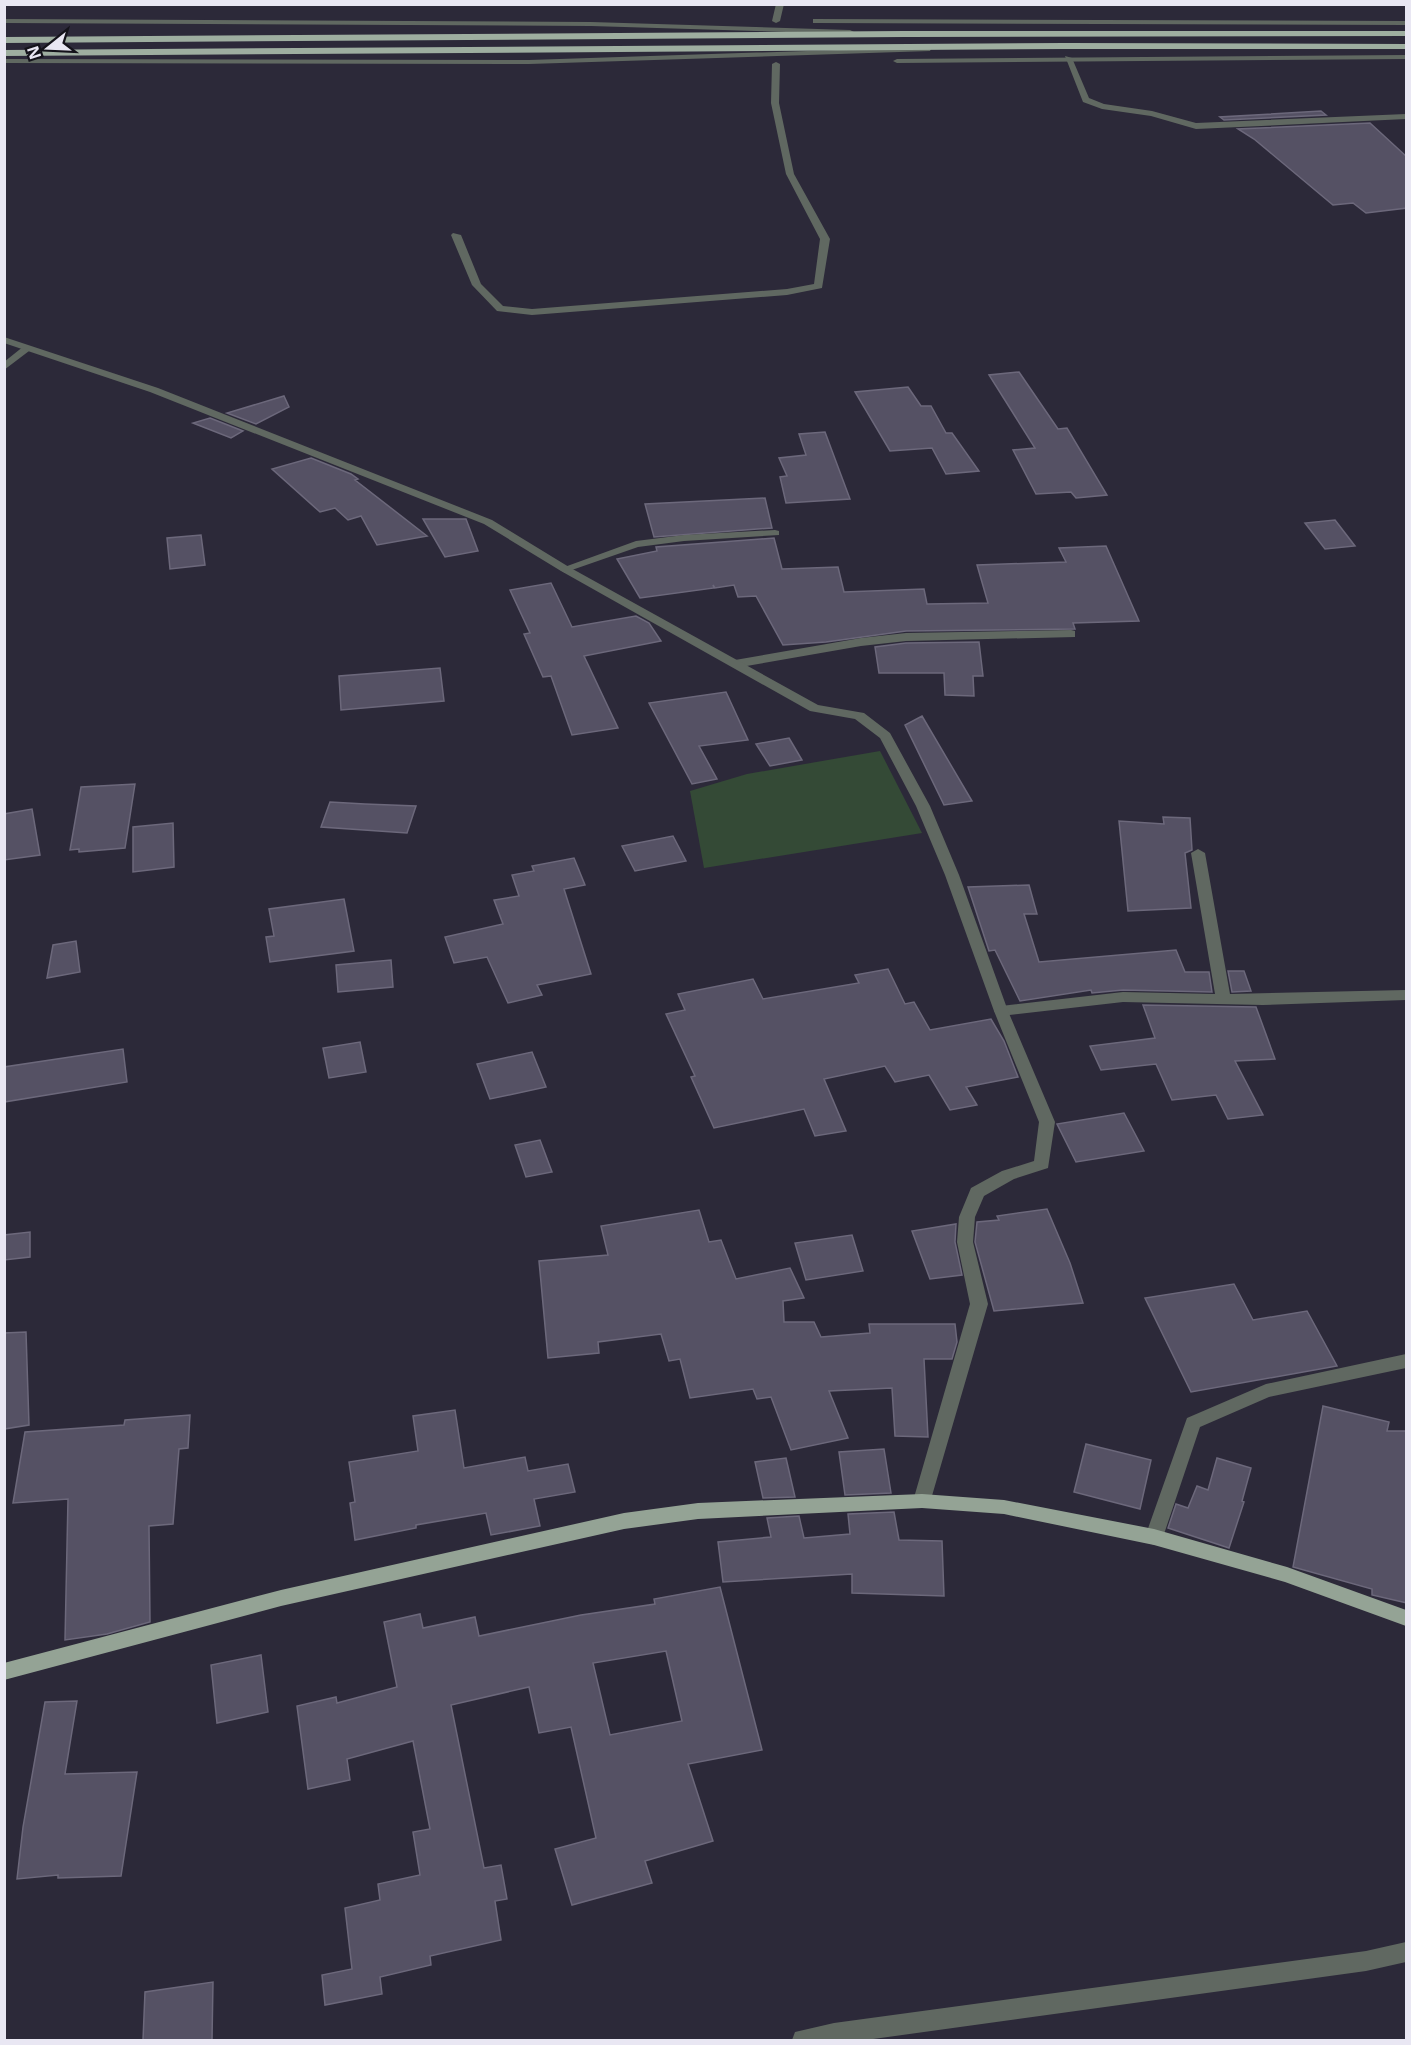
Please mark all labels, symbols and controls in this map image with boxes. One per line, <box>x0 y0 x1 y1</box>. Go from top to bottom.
north arrow <box>18 18 78 78</box>
text: N <box>21 43 46 62</box>

